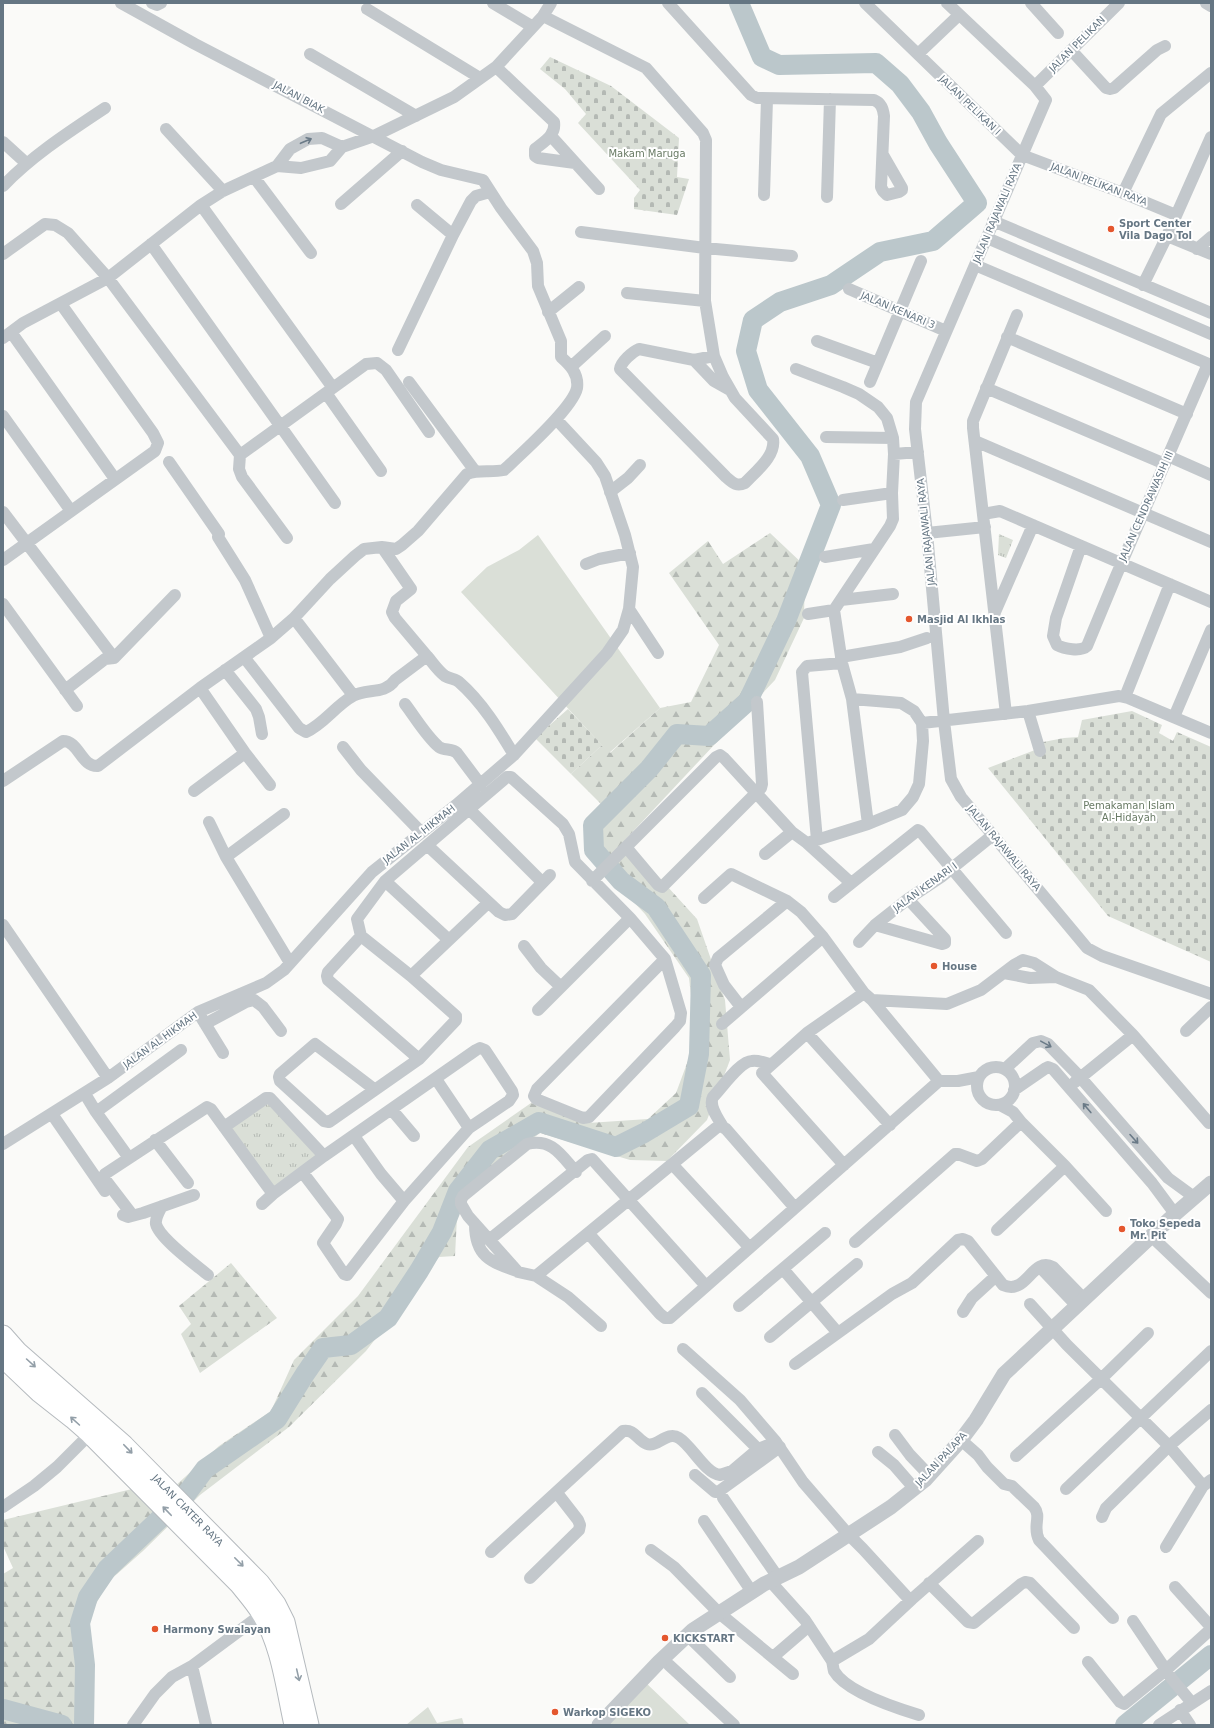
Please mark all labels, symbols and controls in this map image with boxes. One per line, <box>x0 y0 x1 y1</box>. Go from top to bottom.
street label: JALAN PELIKAN <box>1046 14 1107 75</box>
street label: JALAN PELIKAN I <box>936 72 1003 137</box>
street label: JALAN BIAK <box>271 78 327 115</box>
one-way arrow <box>299 137 311 145</box>
park label: Makam Maruga <box>608 148 686 159</box>
street label: JALAN PELIKAN RAYA <box>1048 160 1149 208</box>
street label: JALAN RAJAWALI RAYA <box>970 161 1023 266</box>
place label: Sport Center Vila Dago Tol <box>1119 218 1192 241</box>
marker: Sport Center Vila Dago Tol <box>1106 224 1116 234</box>
street label: JALAN KENARI 3 <box>858 289 937 331</box>
street label: JALAN CENDRAWASIH III <box>1116 449 1175 564</box>
street label: JALAN RAJAWALI RAYA <box>915 478 937 587</box>
marker: Masjid Al Ikhlas <box>904 614 914 624</box>
place label: Masjid Al Ikhlas <box>917 614 1005 625</box>
park label: Pemakaman Islam Al-Hidayah <box>1083 800 1175 823</box>
street label: JALAN AL HIKMAH <box>380 802 457 866</box>
street label: JALAN RAJAWALI RAYA <box>964 802 1043 893</box>
street label: JALAN KENARI I <box>890 860 959 914</box>
marker: House <box>929 961 939 971</box>
place label: House <box>942 961 977 972</box>
street label: JALAN AL HIKMAH <box>120 1010 199 1071</box>
one-way arrow <box>1040 1041 1052 1049</box>
one-way arrow <box>1083 1103 1092 1113</box>
one-way arrow <box>1129 1134 1138 1144</box>
place label: Toko Sepeda Mr. Pit <box>1130 1218 1201 1241</box>
marker: Toko Sepeda Mr. Pit <box>1117 1224 1127 1234</box>
one-way arrow <box>25 1358 36 1367</box>
one-way arrow <box>70 1416 80 1425</box>
street label: JALAN PALAPA <box>912 1430 969 1489</box>
one-way arrow <box>123 1444 133 1454</box>
street label: JALAN CIATER RAYA <box>150 1471 226 1548</box>
one-way arrow <box>162 1506 172 1516</box>
one-way arrow <box>234 1557 244 1567</box>
marker: Harmony Swalayan <box>150 1624 160 1634</box>
place label: Harmony Swalayan <box>163 1624 271 1635</box>
marker: KICKSTART <box>660 1633 670 1643</box>
place label: KICKSTART <box>673 1633 735 1644</box>
one-way arrow <box>294 1668 302 1681</box>
marker: Warkop SIGEKO <box>550 1707 560 1717</box>
place label: Warkop SIGEKO <box>563 1707 651 1718</box>

